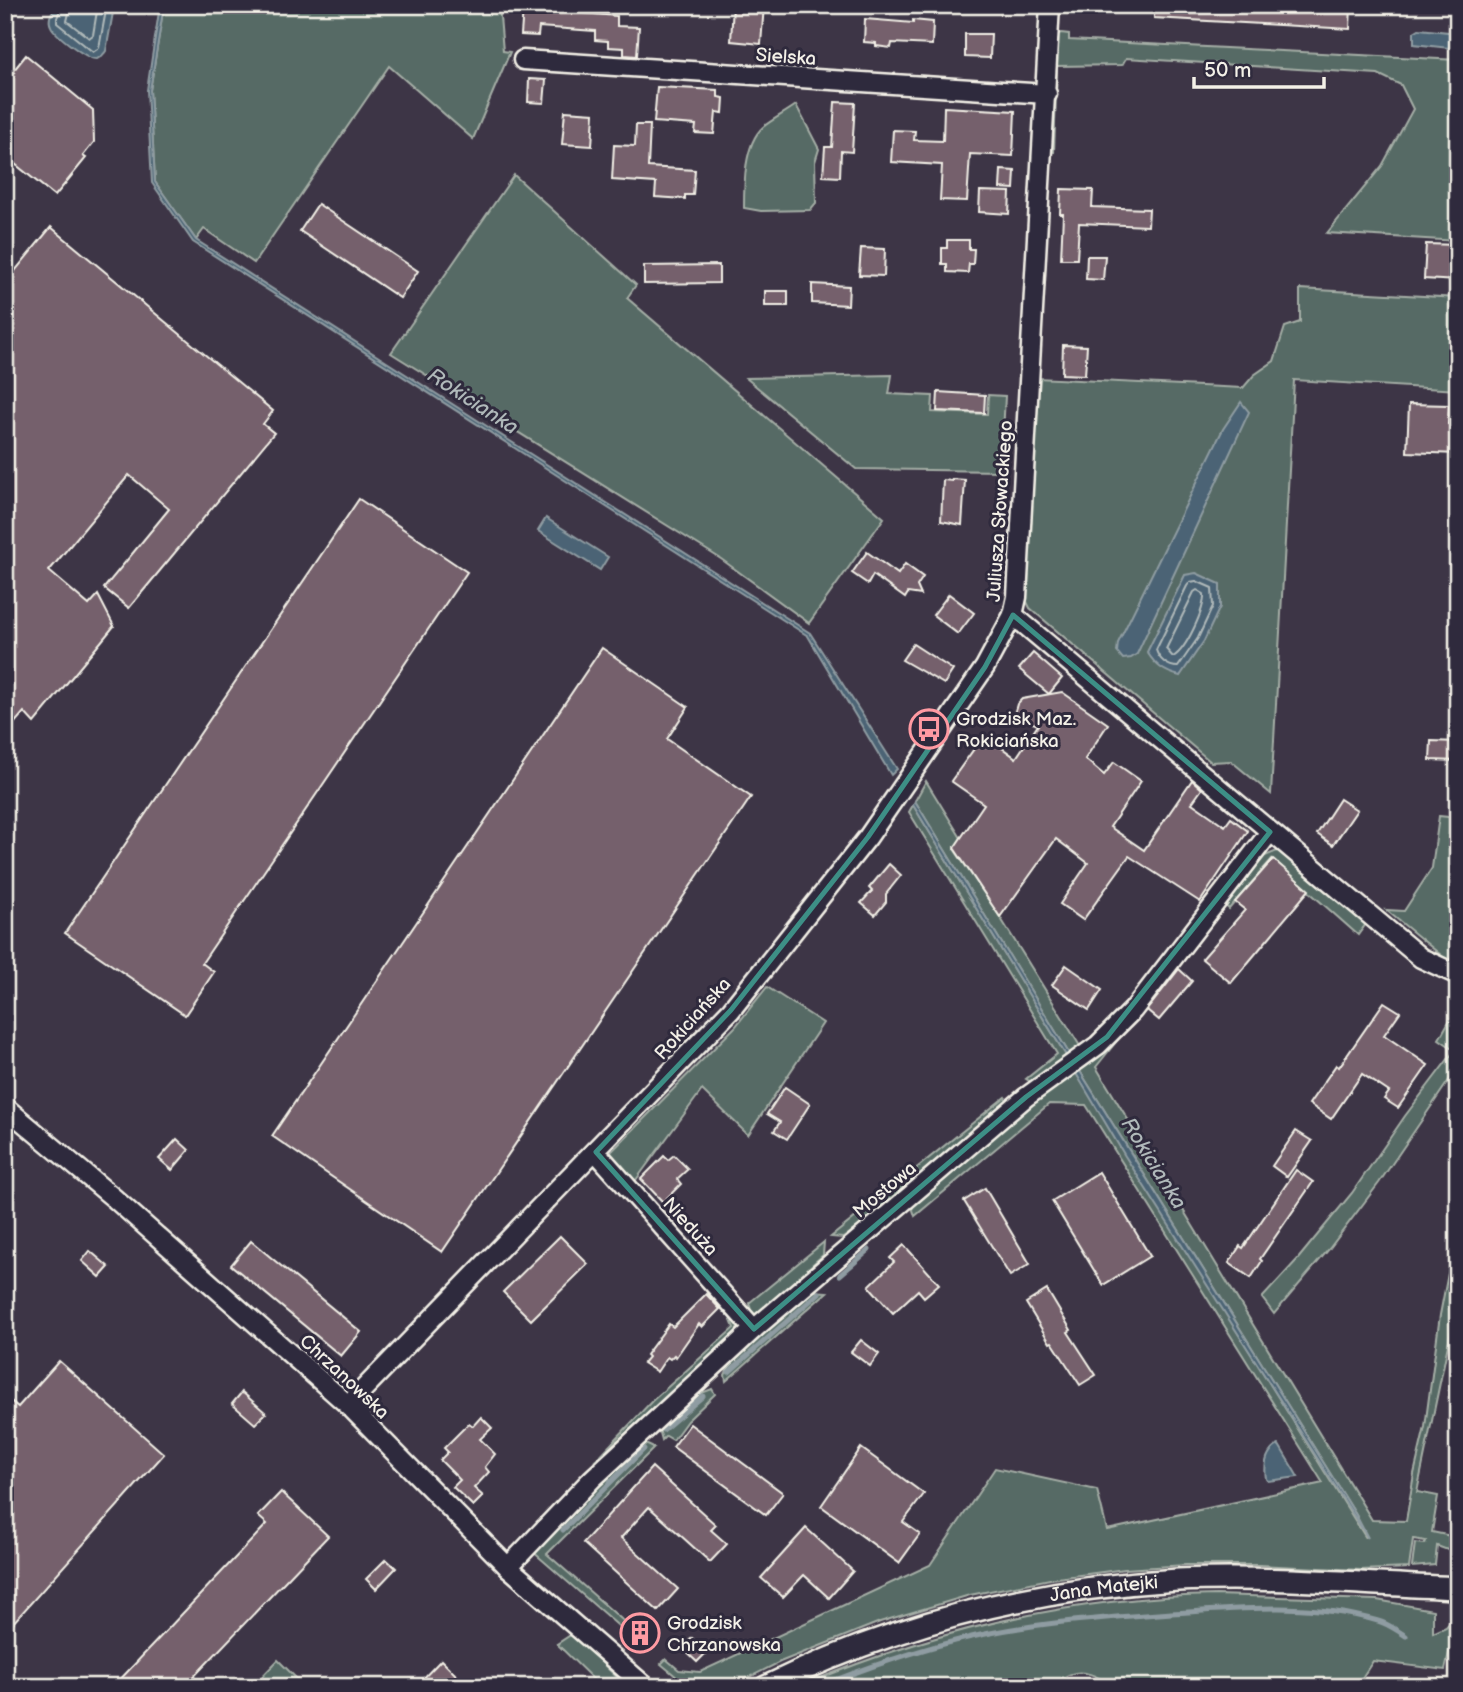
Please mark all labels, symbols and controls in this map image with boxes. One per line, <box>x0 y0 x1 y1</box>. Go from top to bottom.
street label: Sielska <box>755 44 817 71</box>
scale bar <box>1194 46 1323 90</box>
text: 50 m <box>1204 58 1251 83</box>
water label: Rokicianka <box>423 363 523 440</box>
street label: Juliusza Słowackiego <box>983 420 1018 603</box>
bus stop icon: Grodzisk Maz. Rokiciańska <box>908 708 950 750</box>
place label: Grodzisk Maz. Rokiciańska <box>956 708 1076 753</box>
street label: Rokiciańska <box>650 973 736 1065</box>
water label: Rokicianka <box>1116 1113 1192 1214</box>
street label: Mostowa <box>848 1157 921 1223</box>
street label: Nieduża <box>658 1193 722 1261</box>
street label: Chrzanowska <box>294 1330 394 1424</box>
street label: Jana Matejki <box>1048 1571 1159 1607</box>
building icon: Grodzisk Chrzanowska <box>619 1612 661 1654</box>
place label: Grodzisk Chrzanowska <box>667 1612 781 1657</box>

